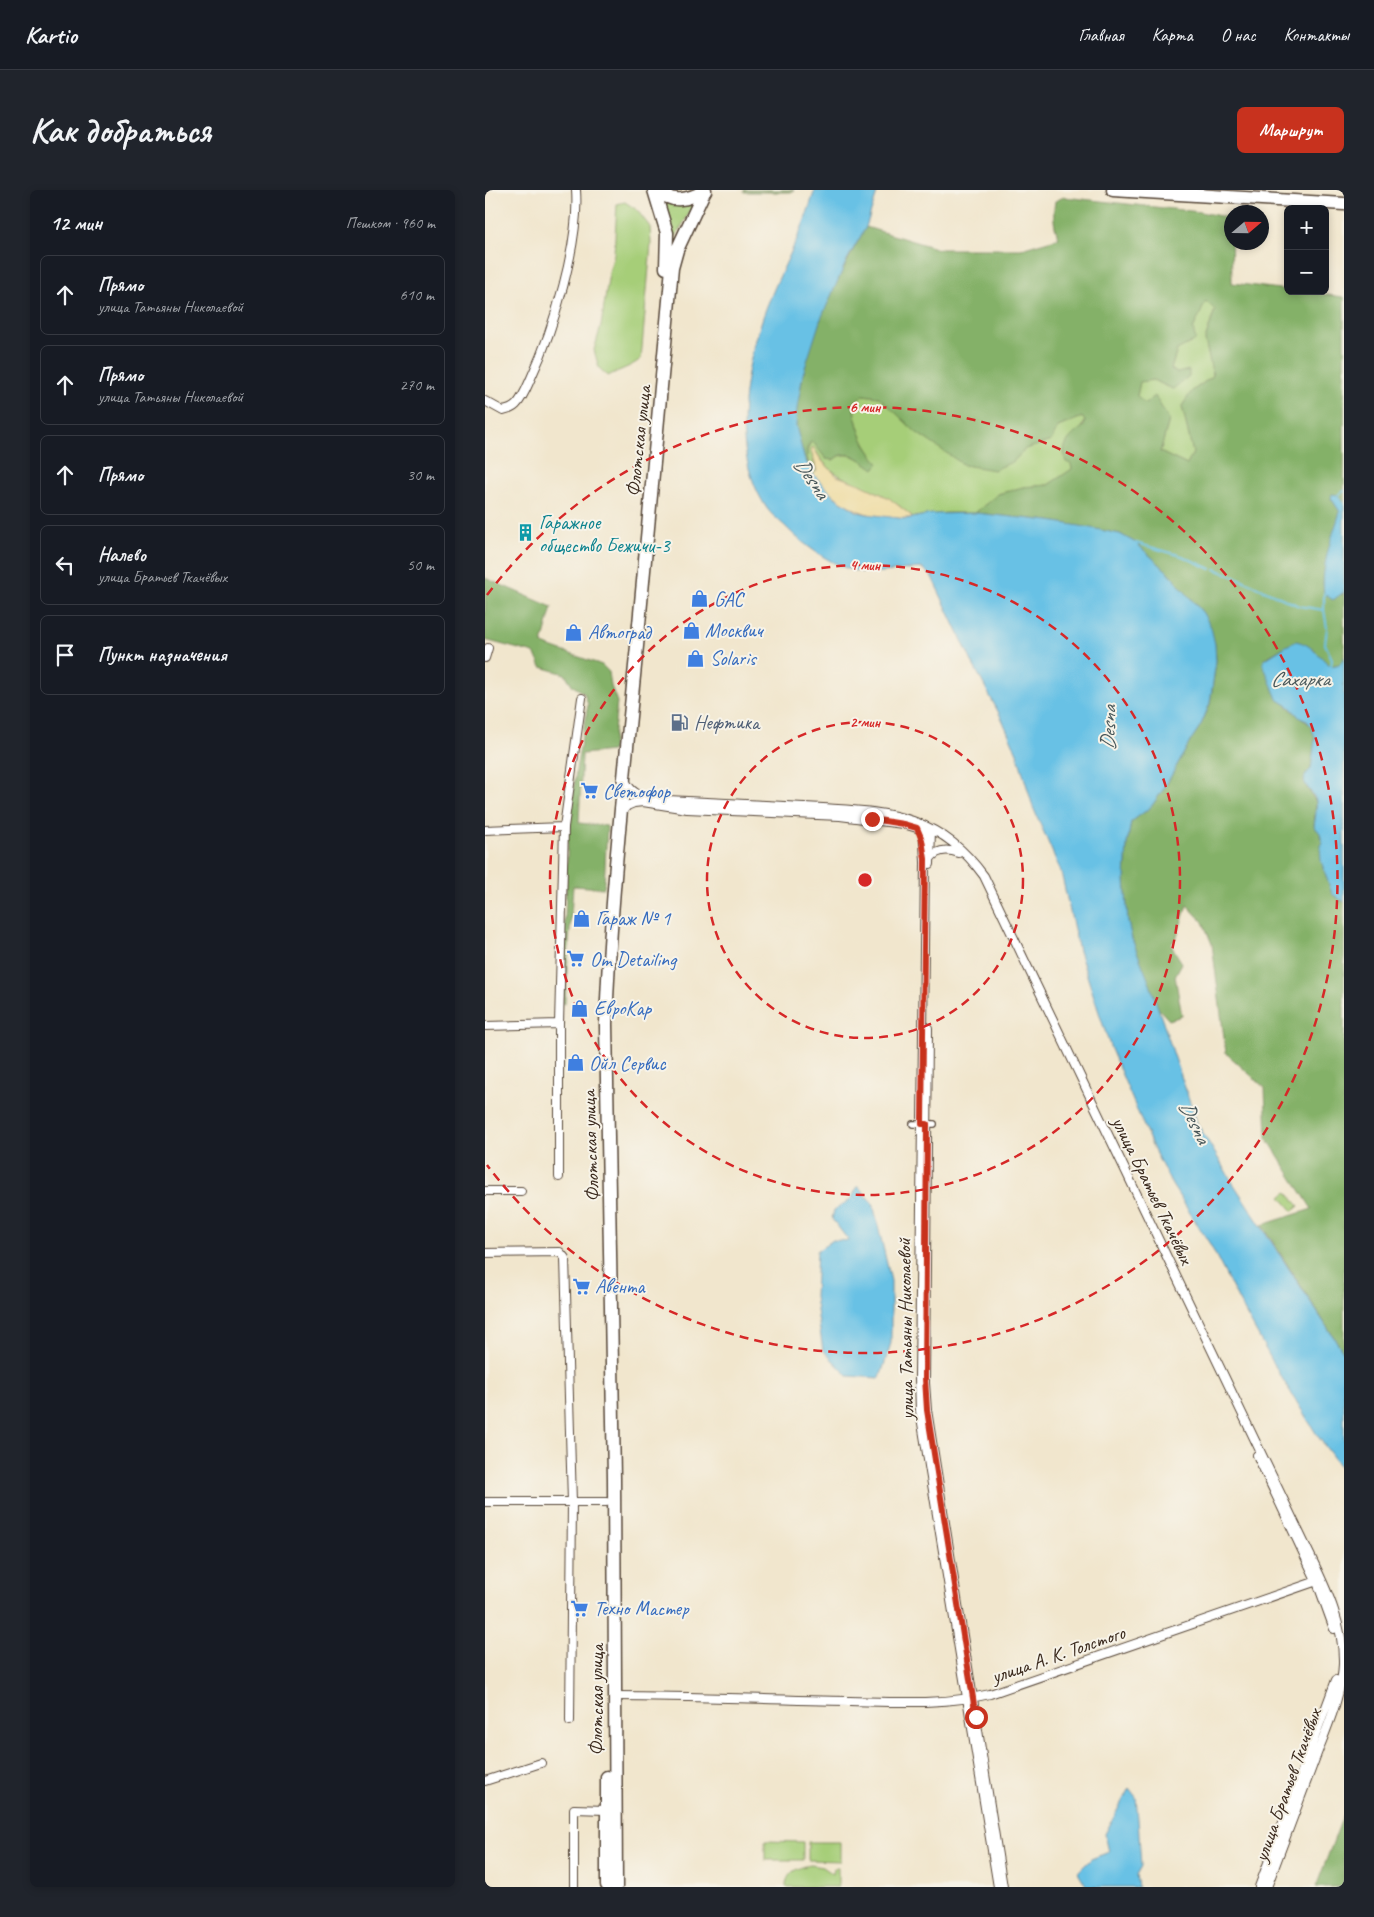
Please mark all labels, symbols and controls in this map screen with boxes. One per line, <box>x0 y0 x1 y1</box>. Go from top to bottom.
text: Kartio <box>25 20 77 50</box>
text: Главная <box>1079 24 1124 46</box>
text: Карта <box>1152 24 1193 46</box>
text: О нас <box>1221 24 1256 46</box>
text: Контакты <box>1284 24 1349 46</box>
button: Маршрут <box>1237 107 1344 153</box>
text: Как добраться <box>30 108 211 153</box>
north arrow <box>1224 205 1269 250</box>
map controls <box>1284 205 1329 295</box>
button: + <box>1284 205 1329 250</box>
text: 12 мин <box>50 210 102 236</box>
text: Пешком · 960 m <box>346 213 435 233</box>
button: − <box>1284 250 1329 295</box>
text: Прямо <box>98 273 143 297</box>
icon: ahead <box>51 281 79 309</box>
text: 610 m <box>400 285 434 305</box>
text: улица Татьяны Николаевой <box>98 297 243 317</box>
text: Прямо <box>98 363 143 387</box>
icon: ahead <box>51 371 79 399</box>
text: 270 m <box>400 375 434 395</box>
street label: Флотская улица <box>620 383 657 498</box>
text: улица Татьяны Николаевой <box>98 387 243 407</box>
text: 6 мин <box>850 398 882 417</box>
water label: Desna <box>789 452 837 506</box>
icon: ahead <box>51 461 79 489</box>
text: Прямо <box>98 463 143 487</box>
text: 30 m <box>407 465 434 485</box>
place label: Гаражное общество Бежичи-3 <box>539 510 672 558</box>
building icon: Гаражное общество Бежичи-3 <box>515 523 535 543</box>
text: Налево <box>98 543 146 567</box>
icon: left <box>51 551 79 579</box>
text: 50 m <box>407 555 434 575</box>
text: 4 мин <box>850 556 882 575</box>
text: улица Братьев Ткачёвых <box>98 567 227 587</box>
place label: GAC <box>714 587 745 612</box>
shop icon: GAC <box>690 589 710 609</box>
place label: Москвич <box>705 618 765 643</box>
place label: Автоград <box>588 620 652 645</box>
shop icon: Москвич <box>681 620 701 640</box>
shop icon: Автоград <box>564 622 584 642</box>
icon: arrive <box>51 641 79 669</box>
text: Пункт назначения <box>98 643 227 667</box>
place label: Solaris <box>710 646 758 671</box>
shop icon: Solaris <box>686 648 706 668</box>
water label: Сахарка <box>1270 666 1332 692</box>
water label: Desna <box>1094 703 1122 751</box>
place label: Нефтика <box>694 710 761 735</box>
fuel station icon: Нефтика <box>670 712 690 732</box>
text: 2 мин <box>850 713 882 732</box>
place label: Светофор <box>603 779 672 804</box>
supermarket icon: Светофор <box>579 781 599 801</box>
route end <box>861 808 884 831</box>
centre of rings <box>856 871 874 889</box>
place label: Гараж № 1 <box>596 906 671 931</box>
shop icon: Гараж № 1 <box>572 908 592 928</box>
place label: Om Detailing <box>590 947 678 972</box>
supermarket icon: Om Detailing <box>566 949 586 969</box>
place label: ЕвроКар <box>594 996 653 1021</box>
shop icon: ЕвроКар <box>570 998 590 1018</box>
place label: Ойл Сервис <box>589 1051 666 1076</box>
shop icon: Ойл Сервис <box>565 1053 585 1073</box>
street label: Флотская улица <box>576 1088 605 1202</box>
water label: Desna <box>1174 1096 1218 1150</box>
street label: улица Братьев Ткачёвых <box>1106 1111 1200 1270</box>
street label: улица Татьяны Николаевой <box>891 1236 920 1421</box>
place label: Авента <box>595 1274 647 1299</box>
supermarket icon: Авента <box>571 1276 591 1296</box>
place label: Техно Мастер <box>594 1596 690 1621</box>
supermarket icon: Техно Мастер <box>570 1598 590 1618</box>
street label: улица А. К. Толстого <box>987 1620 1129 1689</box>
street label: Флотская улица <box>584 1642 609 1756</box>
street label: улица Братьев Ткачёвых <box>1248 1703 1328 1866</box>
route start <box>965 1706 988 1729</box>

